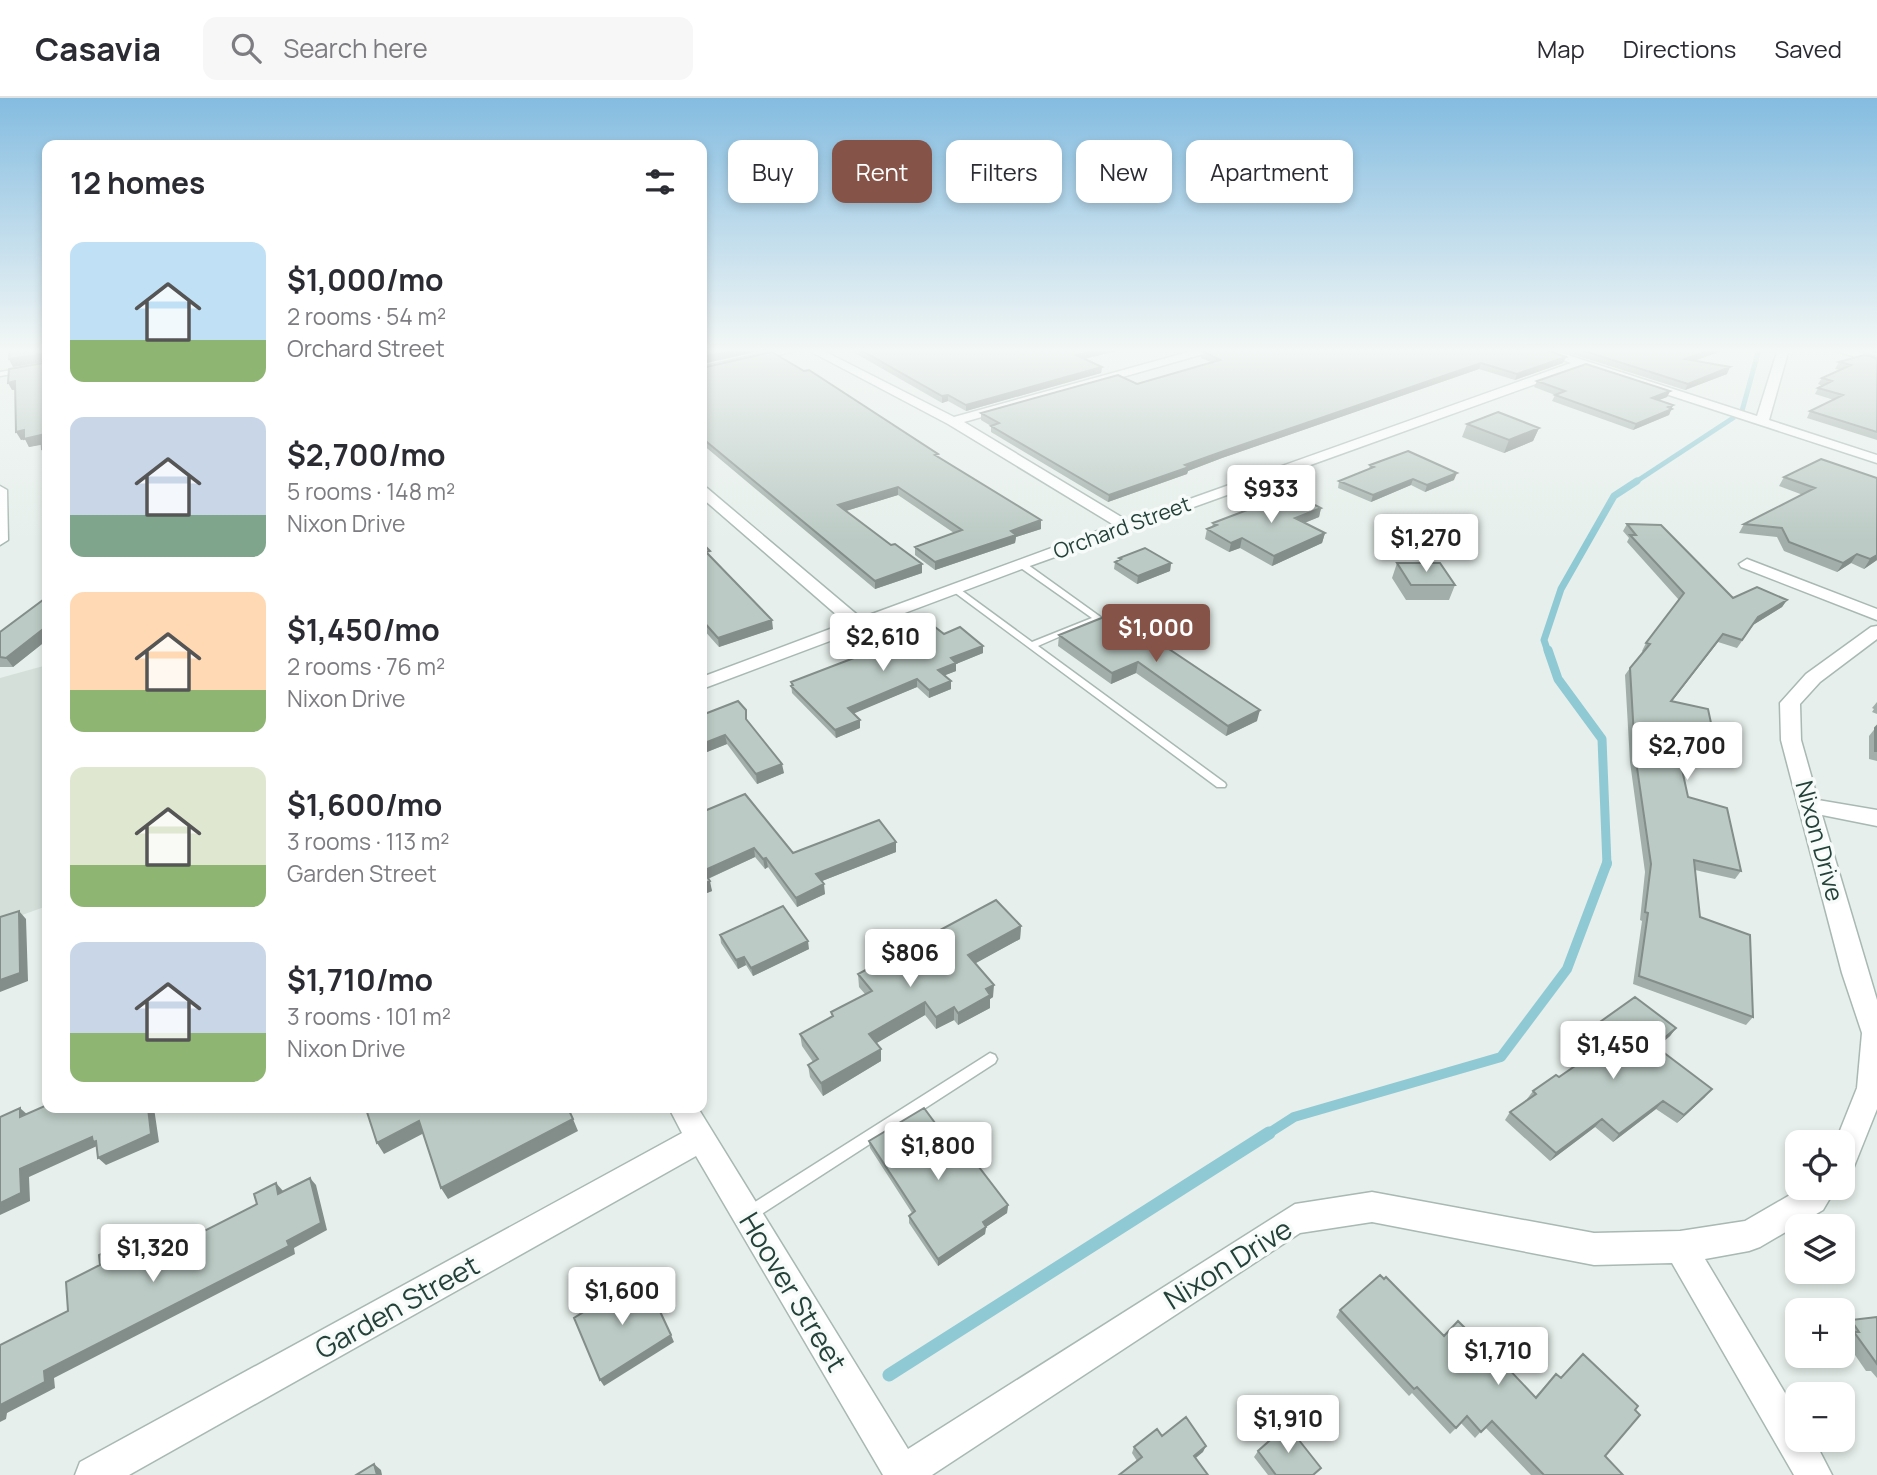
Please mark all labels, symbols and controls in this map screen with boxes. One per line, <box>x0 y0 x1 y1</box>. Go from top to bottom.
search box <box>203 17 693 80</box>
text: Casavia <box>35 26 161 71</box>
icon: search <box>227 29 265 67</box>
text: Search here <box>283 30 428 66</box>
text: Map <box>1537 32 1585 65</box>
text: Directions <box>1623 32 1736 65</box>
text: Saved <box>1774 32 1842 65</box>
chip: Buy <box>728 140 818 203</box>
chip: Rent <box>832 140 932 203</box>
chip: Filters <box>946 140 1062 203</box>
chip: New <box>1076 140 1172 203</box>
chip: Apartment <box>1186 140 1353 203</box>
text: 12 homes <box>70 162 205 203</box>
icon: filters <box>641 163 679 201</box>
text: $1,000/mo <box>287 259 443 300</box>
icon: home <box>126 270 210 354</box>
text: 2 rooms · 54 m² <box>287 300 446 332</box>
text: Orchard Street <box>287 332 445 364</box>
text: $2,700/mo <box>287 434 446 475</box>
icon: home <box>126 445 210 529</box>
pin: $933 <box>1230 466 1312 525</box>
text: $933 <box>1243 472 1299 504</box>
text: 5 rooms · 148 m² <box>287 475 455 507</box>
street label: Orchard Street <box>1049 489 1194 565</box>
text: Nixon Drive <box>287 507 405 539</box>
pin: $1,270 <box>1369 514 1483 574</box>
text: $1,270 <box>1390 521 1462 553</box>
pin: $1,000 <box>1099 604 1213 664</box>
text: $1,450/mo <box>287 609 440 650</box>
text: $1,000 <box>1118 611 1194 643</box>
pin: $2,610 <box>826 614 940 673</box>
icon: home <box>126 620 210 704</box>
text: $2,610 <box>846 620 920 652</box>
text: 2 rooms · 76 m² <box>287 650 445 682</box>
text: Nixon Drive <box>287 682 405 714</box>
pin: $2,700 <box>1630 722 1744 782</box>
text: $2,700 <box>1648 729 1726 761</box>
street label: Nixon Drive <box>1789 777 1852 905</box>
text: $1,600/mo <box>287 784 442 825</box>
icon: home <box>126 795 210 879</box>
text: 3 rooms · 113 m² <box>287 825 450 857</box>
text: Garden Street <box>287 857 437 889</box>
pin: $806 <box>869 930 951 989</box>
text: $806 <box>881 936 939 968</box>
text: $1,710/mo <box>287 959 433 1000</box>
icon: home <box>126 970 210 1054</box>
text: 3 rooms · 101 m² <box>287 1000 451 1032</box>
pin: $1,450 <box>1556 1021 1670 1081</box>
text: $1,450 <box>1576 1028 1650 1060</box>
text: Nixon Drive <box>287 1032 405 1064</box>
pin: $1,800 <box>881 1122 995 1182</box>
text: $1,800 <box>901 1129 975 1161</box>
map controls <box>1785 1130 1855 1452</box>
button: locate <box>1785 1130 1855 1200</box>
street label: Hoover Street <box>731 1205 856 1378</box>
street label: Nixon Drive <box>1156 1209 1299 1317</box>
button: layers <box>1785 1214 1855 1284</box>
pin: $1,320 <box>96 1224 210 1284</box>
text: $1,320 <box>117 1231 189 1263</box>
street label: Garden Street <box>308 1245 485 1367</box>
pin: $1,600 <box>565 1268 679 1327</box>
text: $1,600 <box>584 1274 660 1306</box>
button: + <box>1785 1298 1855 1368</box>
pin: $1,710 <box>1441 1328 1555 1387</box>
text: $1,710 <box>1464 1334 1532 1366</box>
button: − <box>1785 1382 1855 1452</box>
pin: $1,910 <box>1231 1396 1345 1455</box>
text: $1,910 <box>1253 1402 1323 1434</box>

